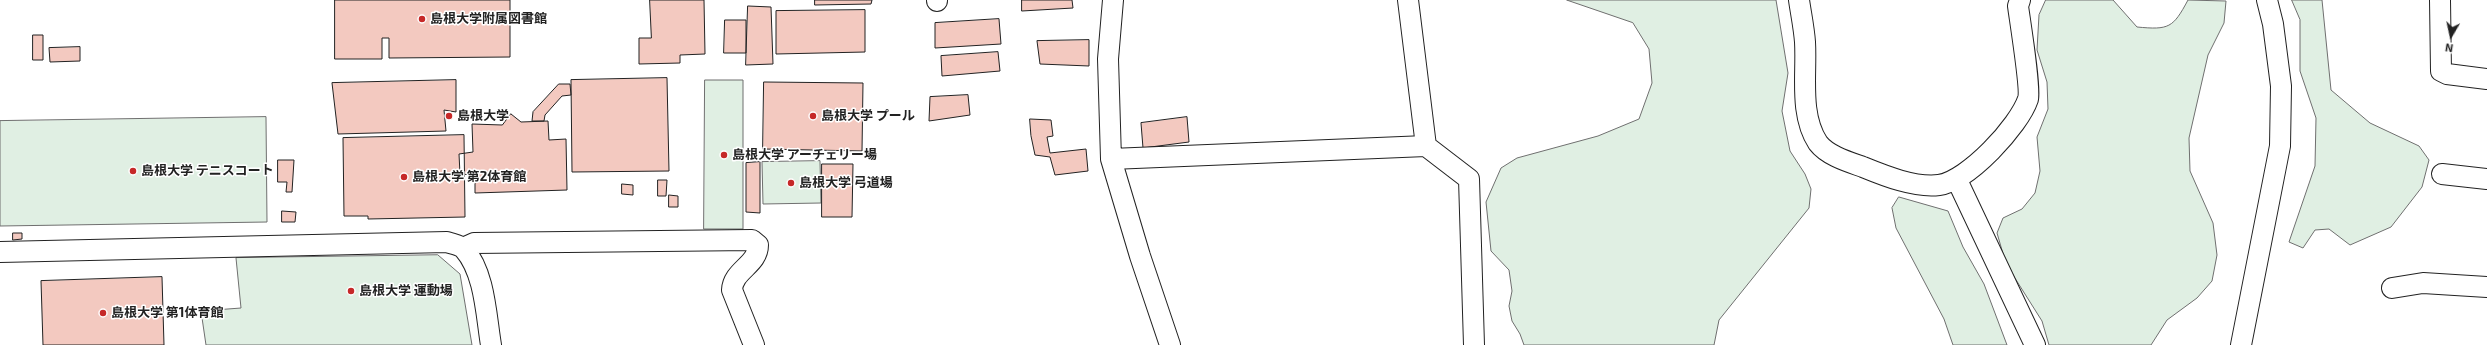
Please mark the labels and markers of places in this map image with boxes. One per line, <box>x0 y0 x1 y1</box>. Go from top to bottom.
place label: 島根大学附属図書館 <box>430 11 547 27</box>
marker: 島根大学附属図書館 <box>417 14 427 24</box>
place label: 島根大学 <box>457 108 509 124</box>
place label: 島根大学 プール <box>821 108 915 124</box>
marker: 島根大学 <box>444 111 454 121</box>
marker: 島根大学 プール <box>808 111 818 121</box>
place label: 島根大学 アーチェリー場 <box>732 147 877 163</box>
marker: 島根大学 アーチェリー場 <box>719 150 729 160</box>
place label: 島根大学 テニスコート <box>141 163 274 179</box>
marker: 島根大学 テニスコート <box>128 166 138 176</box>
place label: 島根大学 第2体育館 <box>412 169 526 185</box>
marker: 島根大学 第2体育館 <box>399 172 409 182</box>
place label: 島根大学 弓道場 <box>799 175 893 191</box>
marker: 島根大学 弓道場 <box>786 178 796 188</box>
place label: 島根大学 運動場 <box>359 283 453 299</box>
marker: 島根大学 運動場 <box>346 286 356 296</box>
place label: 島根大学 第1体育館 <box>111 305 223 321</box>
marker: 島根大学 第1体育館 <box>98 308 108 318</box>

